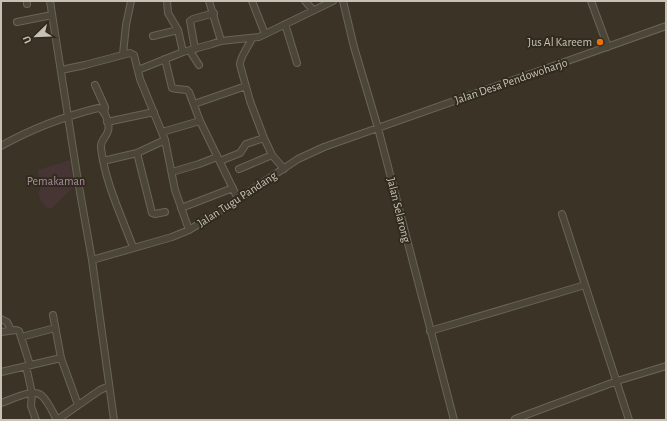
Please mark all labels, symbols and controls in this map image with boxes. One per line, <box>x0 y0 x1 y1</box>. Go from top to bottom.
north arrow <box>16 16 56 56</box>
text: U <box>21 34 34 45</box>
place label: Jus Al Kareem <box>528 36 592 48</box>
marker: Jus Al Kareem <box>595 37 605 47</box>
street label: Jalan Desa Pendowoharjo <box>453 56 569 107</box>
street label: Jalan Tugu Pandang <box>195 169 279 229</box>
park label: Pemakaman <box>27 175 85 187</box>
street label: Jalan Selarong <box>385 176 413 244</box>

